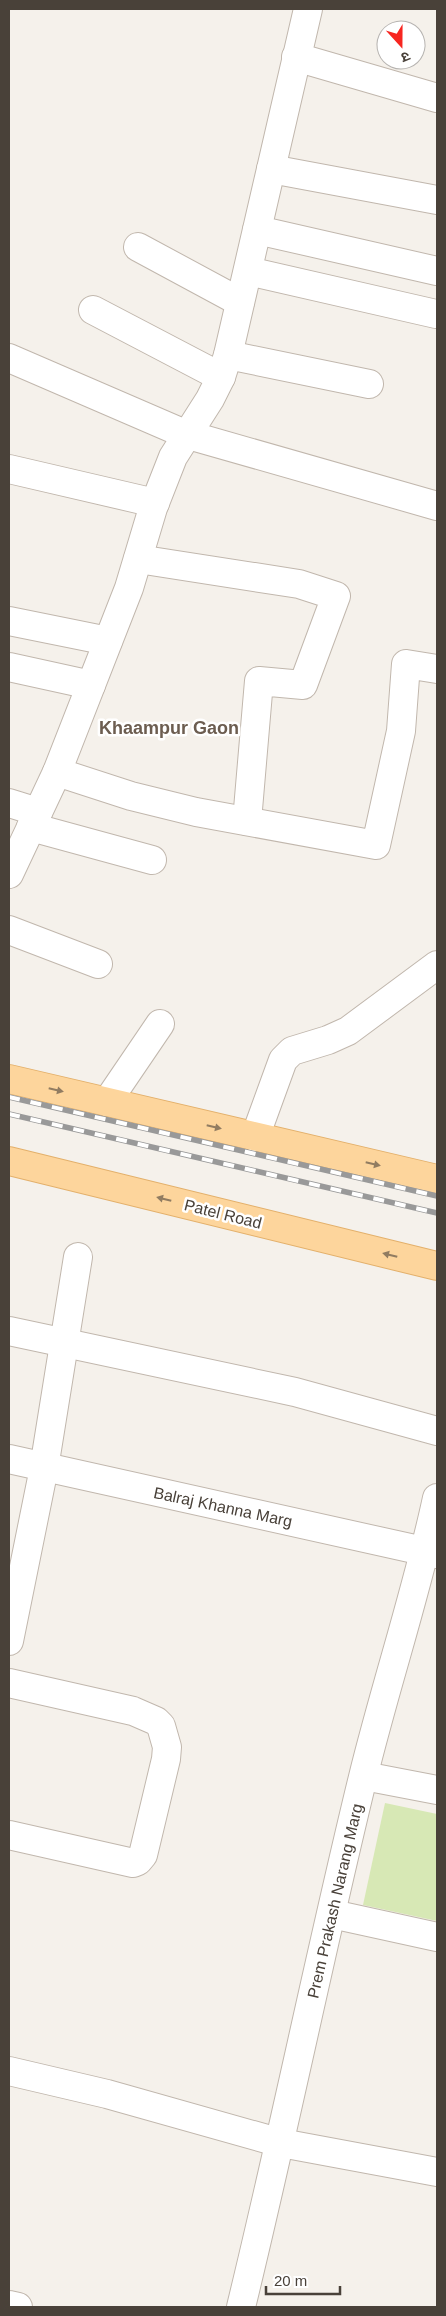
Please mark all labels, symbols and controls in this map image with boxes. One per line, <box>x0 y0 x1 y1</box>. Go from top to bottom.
north arrow <box>376 20 426 70</box>
text: उ <box>398 48 412 66</box>
district label: Khaampur Gaon <box>99 718 239 738</box>
one-way arrow <box>49 1086 64 1094</box>
one-way arrow <box>207 1123 222 1131</box>
one-way arrow <box>365 1160 380 1168</box>
one-way arrow <box>157 1195 172 1203</box>
street label: Patel Road <box>183 1196 263 1232</box>
one-way arrow <box>382 1251 397 1259</box>
street label: Balraj Khanna Marg <box>152 1484 294 1530</box>
street label: Prem Prakash Narang Marg <box>304 1802 366 2000</box>
scale bar <box>266 2264 340 2296</box>
text: 20 m <box>274 2272 307 2289</box>

